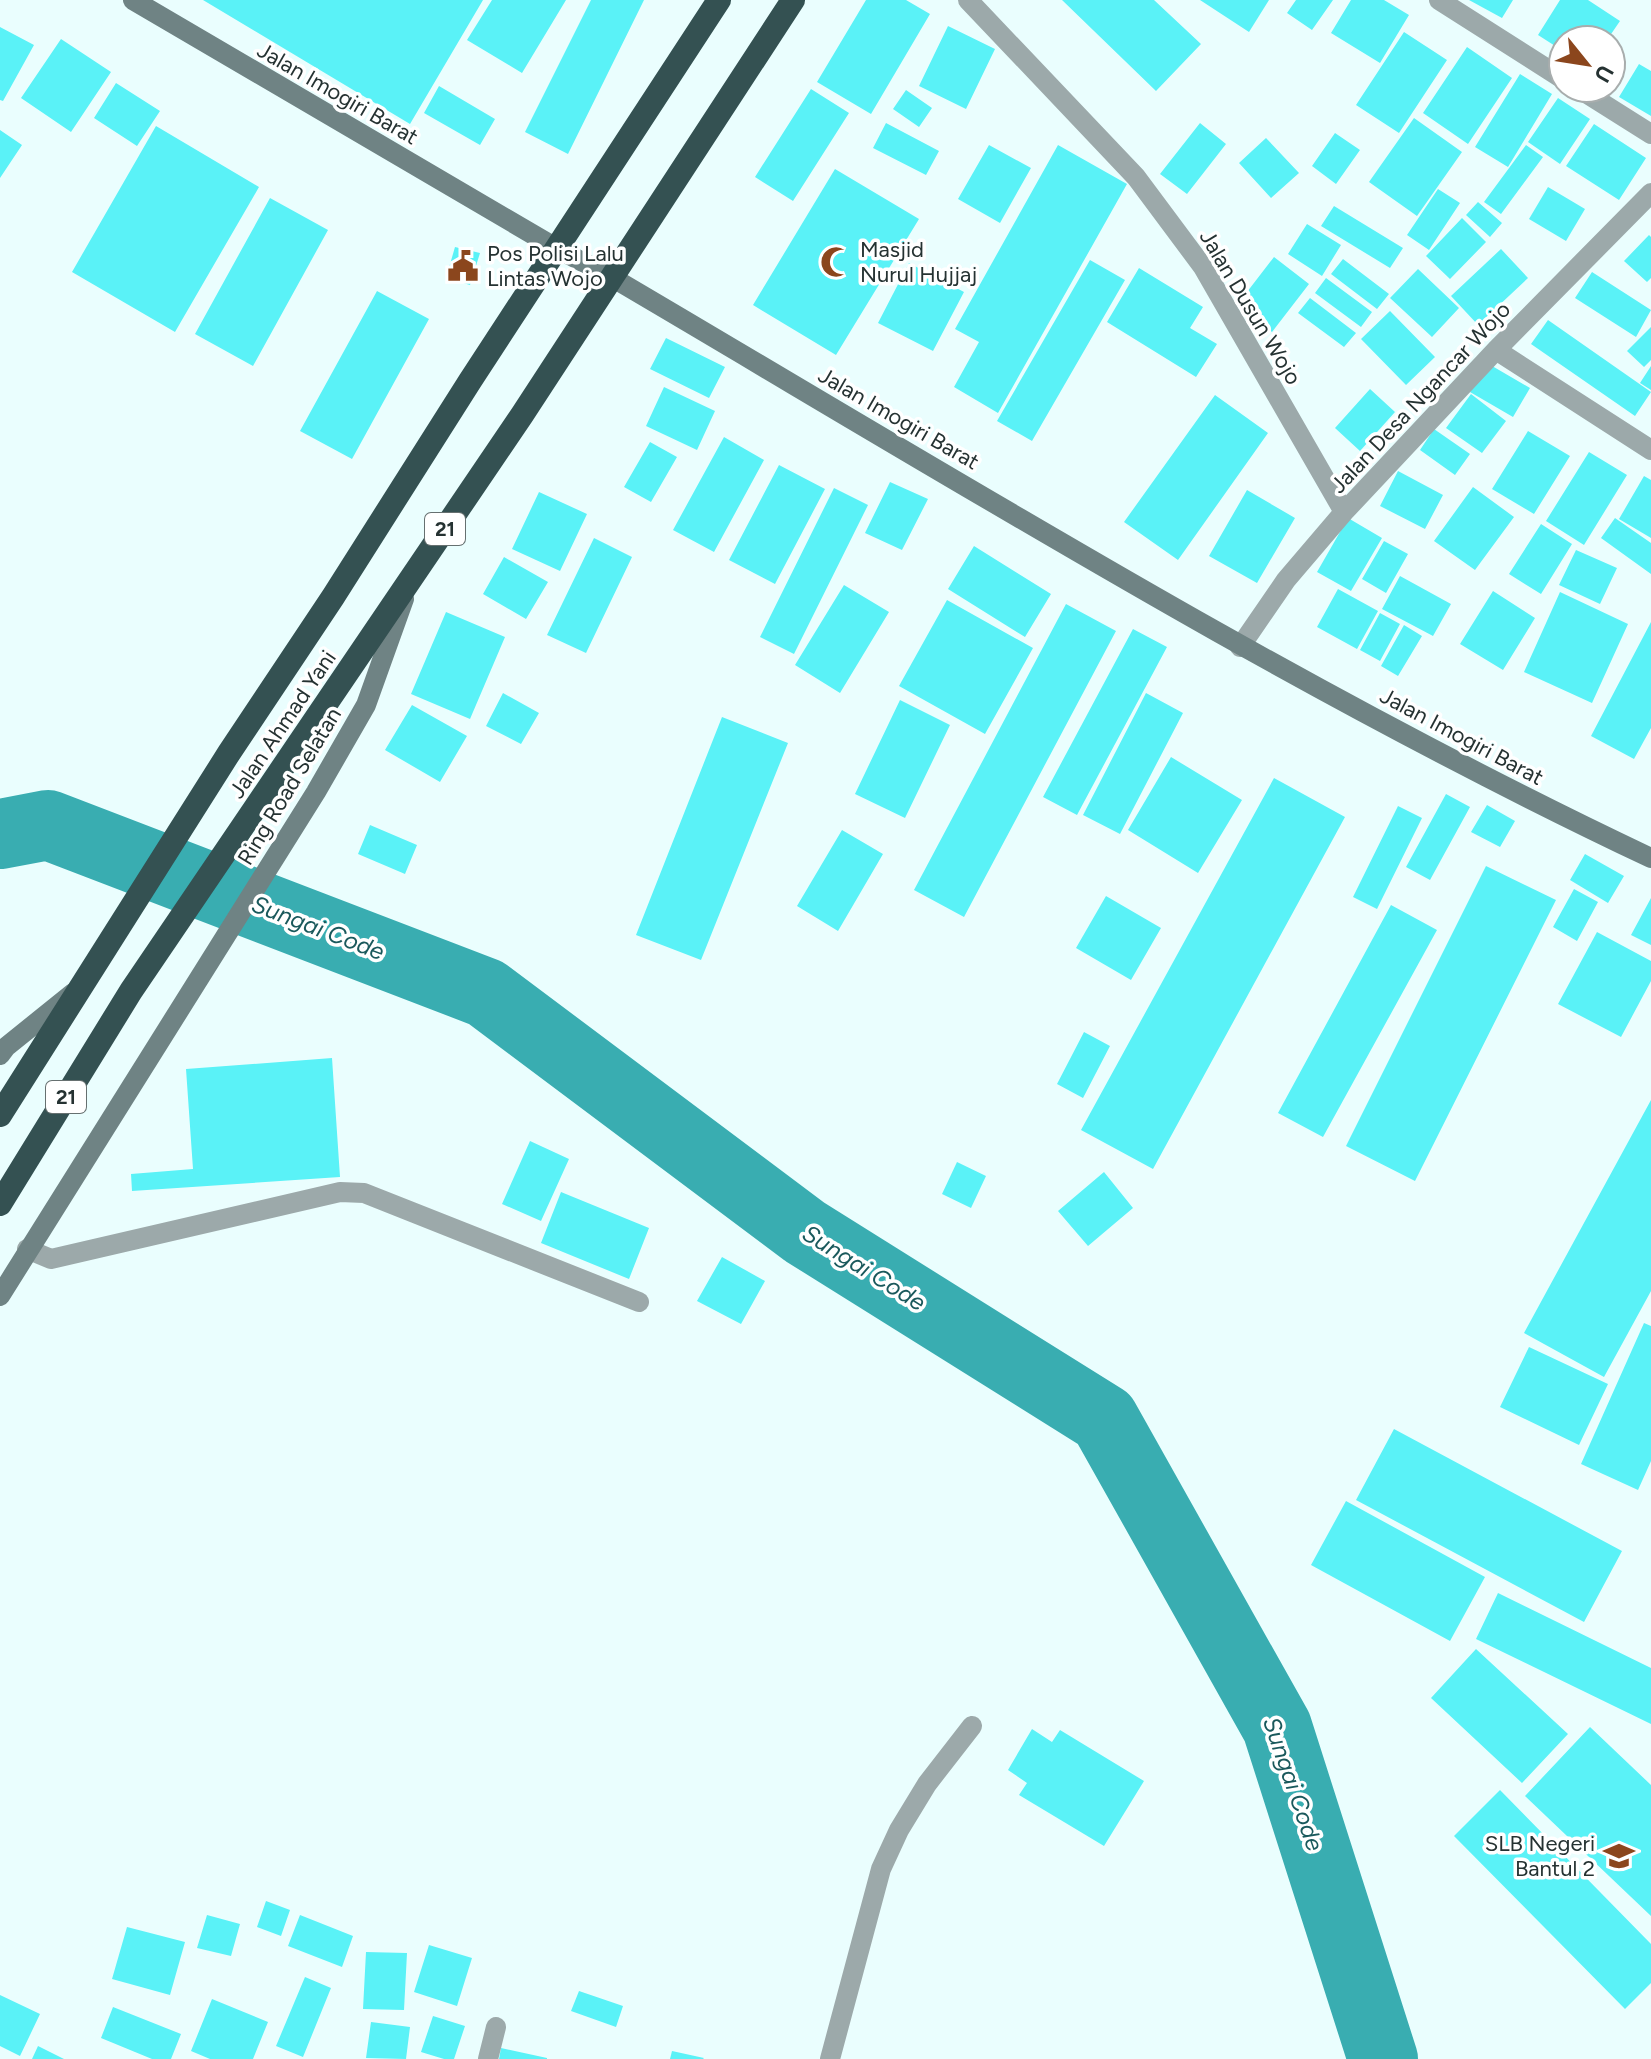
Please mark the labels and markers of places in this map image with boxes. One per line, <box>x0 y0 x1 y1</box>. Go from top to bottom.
place label: Masjid Nurul Hujjaj <box>860 236 977 288</box>
place label: Pos Polisi Lalu Lintas Wojo <box>487 240 624 292</box>
mosque icon: Masjid Nurul Hujjaj <box>819 245 853 279</box>
public building icon: Pos Polisi Lalu Lintas Wojo <box>446 249 480 283</box>
place label: SLB Negeri Bantul 2 <box>1485 1830 1595 1882</box>
school or university icon: SLB Negeri Bantul 2 <box>1602 1839 1636 1873</box>

